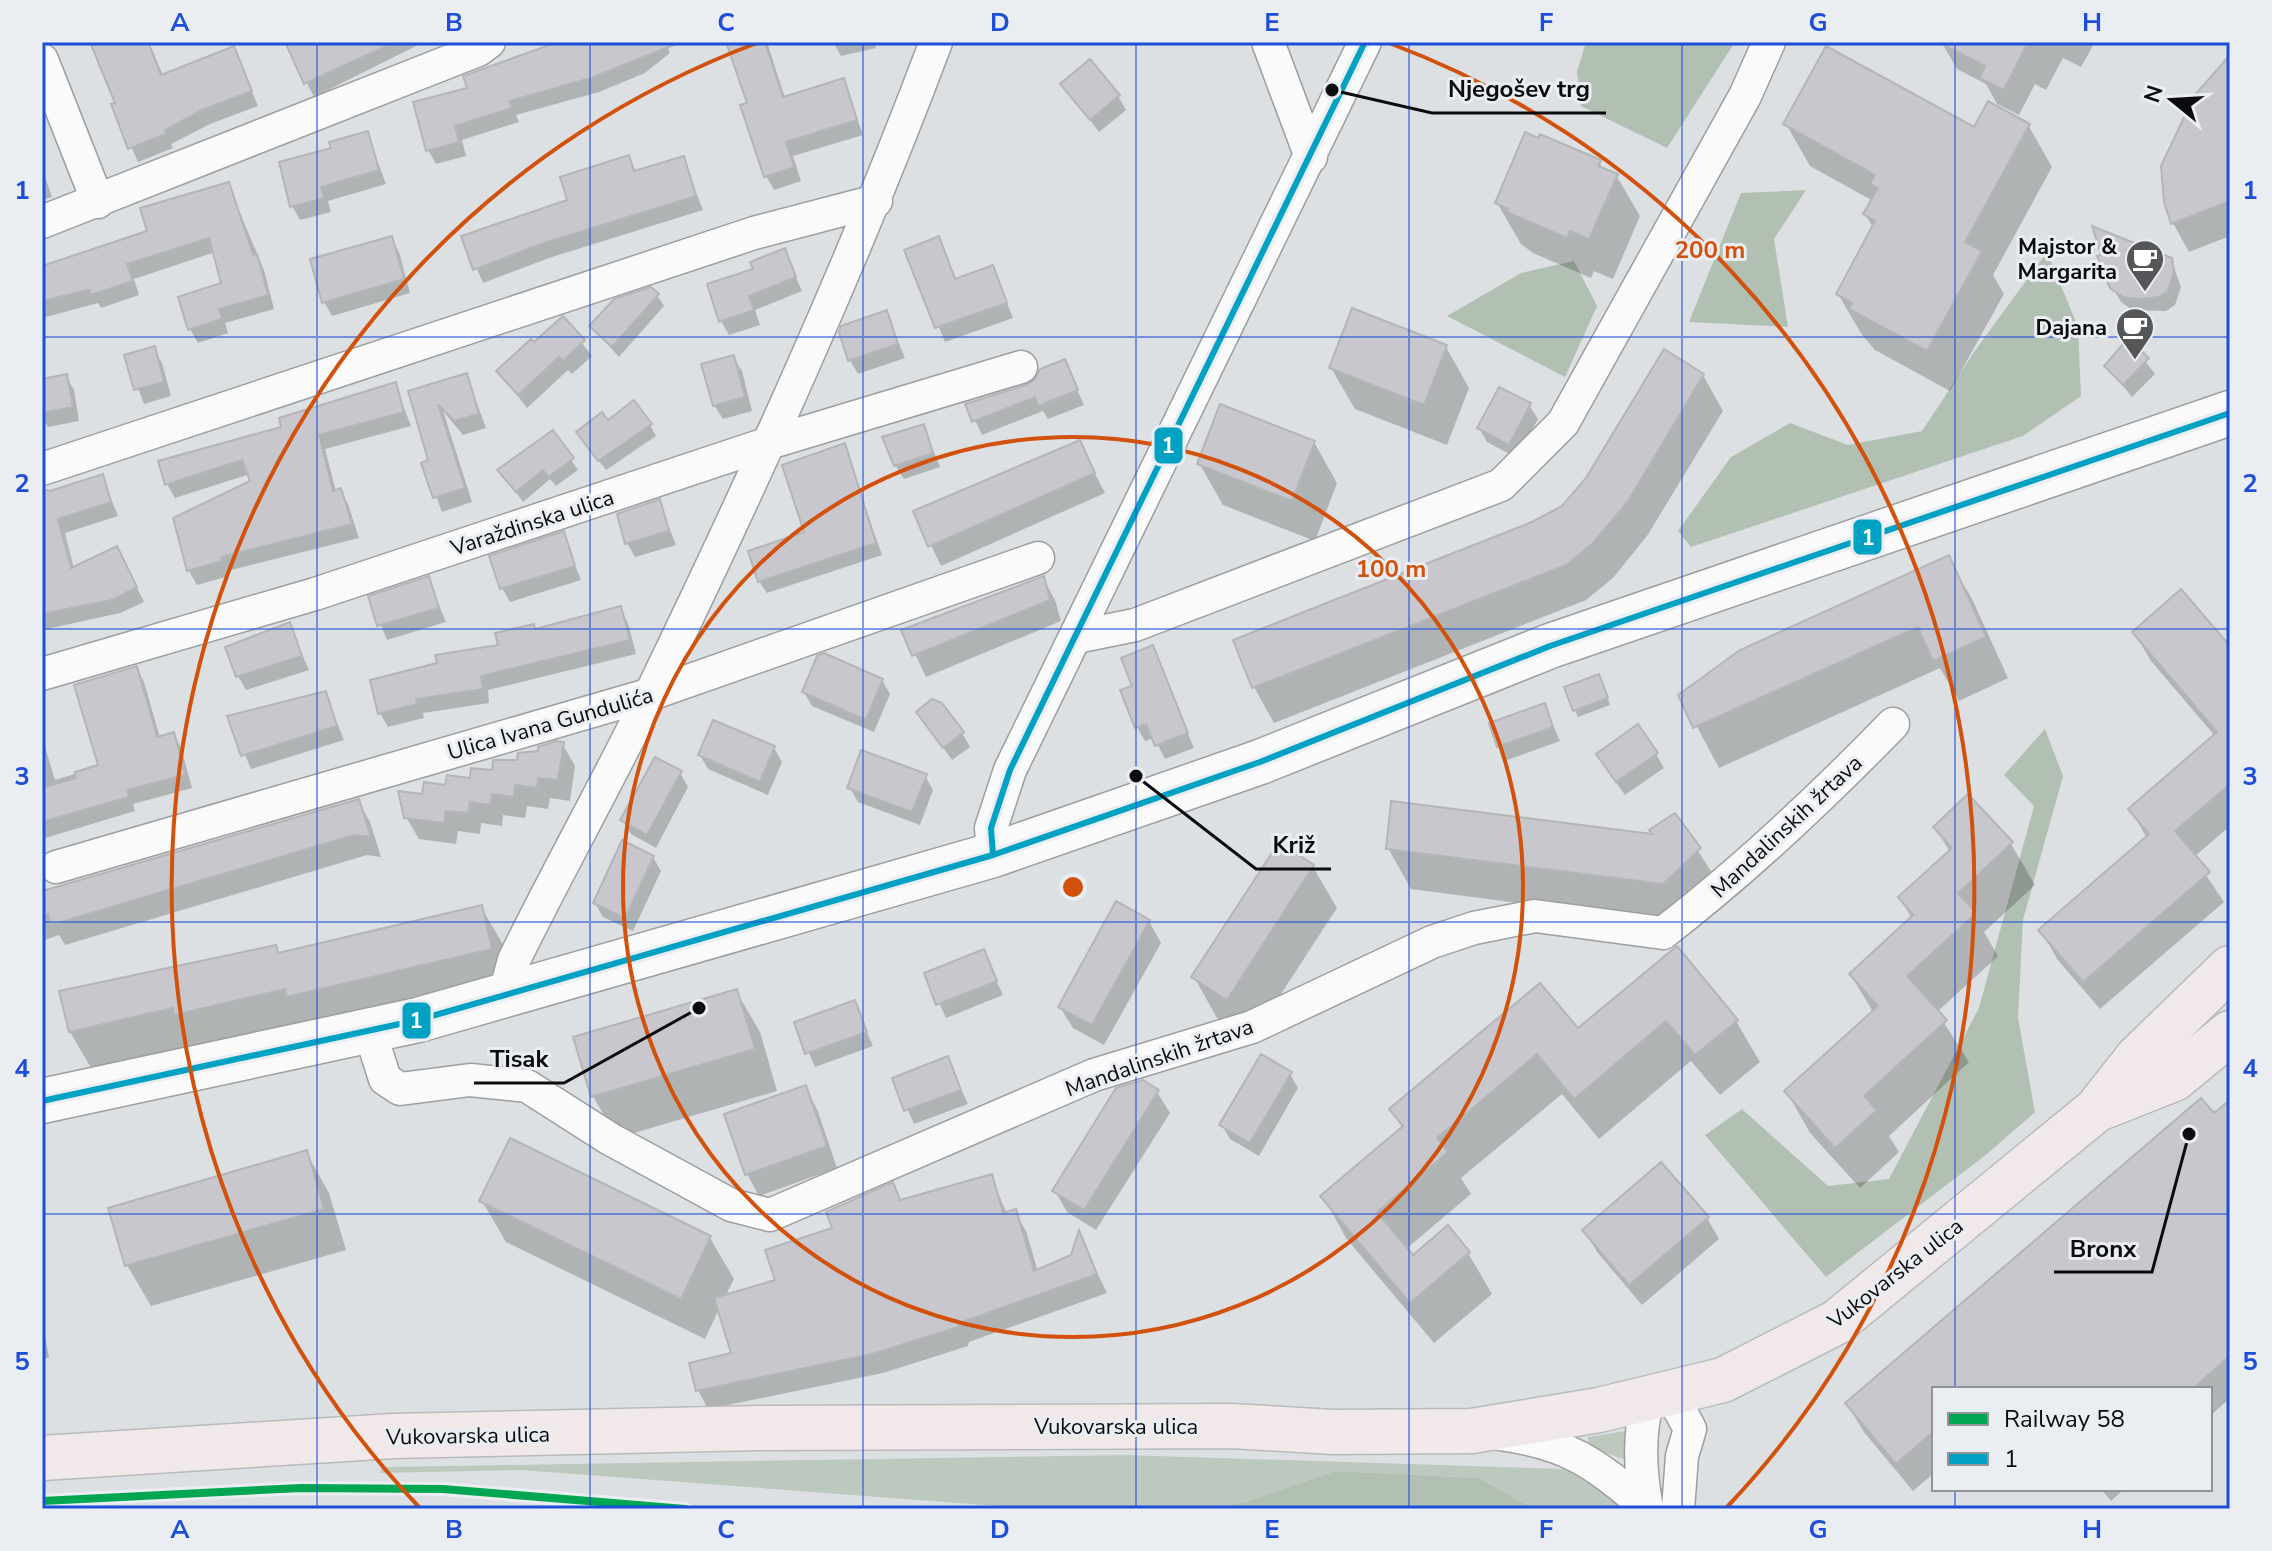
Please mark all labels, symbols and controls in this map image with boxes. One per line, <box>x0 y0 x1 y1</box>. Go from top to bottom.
text: A <box>170 5 190 40</box>
text: B <box>445 5 463 40</box>
text: C <box>717 5 735 40</box>
text: D <box>990 5 1010 40</box>
text: E <box>1264 5 1280 40</box>
text: F <box>1539 5 1553 40</box>
text: G <box>1808 5 1828 40</box>
text: H <box>2082 5 2102 40</box>
north arrow <box>2132 60 2212 140</box>
callout: Njegošev trg <box>1432 65 1606 113</box>
text: Njegošev trg <box>1448 73 1590 105</box>
text: N <box>2137 82 2171 107</box>
text: 1 <box>14 173 30 208</box>
text: 1 <box>2242 173 2258 208</box>
place label: Majstor & Margarita <box>2017 232 2118 287</box>
text: 200 m <box>1675 234 1745 266</box>
cafe icon: Majstor & Margarita <box>2124 238 2166 293</box>
cafe icon: Dajana <box>2114 306 2156 361</box>
place label: Dajana <box>2036 313 2107 343</box>
line badge: 1 <box>1153 426 1184 465</box>
text: 1 <box>1161 431 1175 461</box>
text: 2 <box>14 466 30 501</box>
text: 2 <box>2242 466 2258 501</box>
street label: Varaždinska ulica <box>446 482 618 564</box>
line badge: 1 <box>1852 518 1883 556</box>
text: 1 <box>1861 523 1875 553</box>
text: 100 m <box>1356 553 1426 585</box>
street label: Ulica Ivana Gundulića <box>444 680 657 768</box>
street label: Mandalinskih žrtava <box>1704 749 1869 905</box>
text: 3 <box>14 759 30 794</box>
text: 3 <box>2242 759 2258 794</box>
callout: Križ <box>1256 821 1331 869</box>
text: Križ <box>1273 829 1315 861</box>
centre of rings <box>1059 873 1087 901</box>
line badge: 1 <box>401 1001 432 1040</box>
text: 1 <box>409 1006 423 1036</box>
street label: Mandalinskih žrtava <box>1061 1012 1257 1104</box>
callout: Tisak <box>474 1035 564 1083</box>
text: Tisak <box>490 1043 549 1075</box>
text: 4 <box>14 1051 30 1086</box>
text: 4 <box>2242 1051 2258 1086</box>
street label: Vukovarska ulica <box>1821 1211 1970 1337</box>
callout: Bronx <box>2054 1224 2152 1272</box>
text: Bronx <box>2070 1233 2137 1265</box>
text: 5 <box>14 1344 30 1379</box>
text: 5 <box>2242 1344 2258 1379</box>
legend <box>1932 1387 2212 1491</box>
text: Railway 58 <box>2004 1403 2125 1435</box>
street label: Vukovarska ulica <box>1033 1412 1198 1442</box>
street label: Vukovarska ulica <box>385 1420 550 1452</box>
text: 1 <box>2004 1443 2018 1475</box>
text: A <box>170 1512 190 1547</box>
text: B <box>445 1512 463 1547</box>
text: C <box>717 1512 735 1547</box>
text: D <box>990 1512 1010 1547</box>
text: E <box>1264 1512 1280 1547</box>
text: F <box>1539 1512 1553 1547</box>
text: G <box>1808 1512 1828 1547</box>
text: H <box>2082 1512 2102 1547</box>

